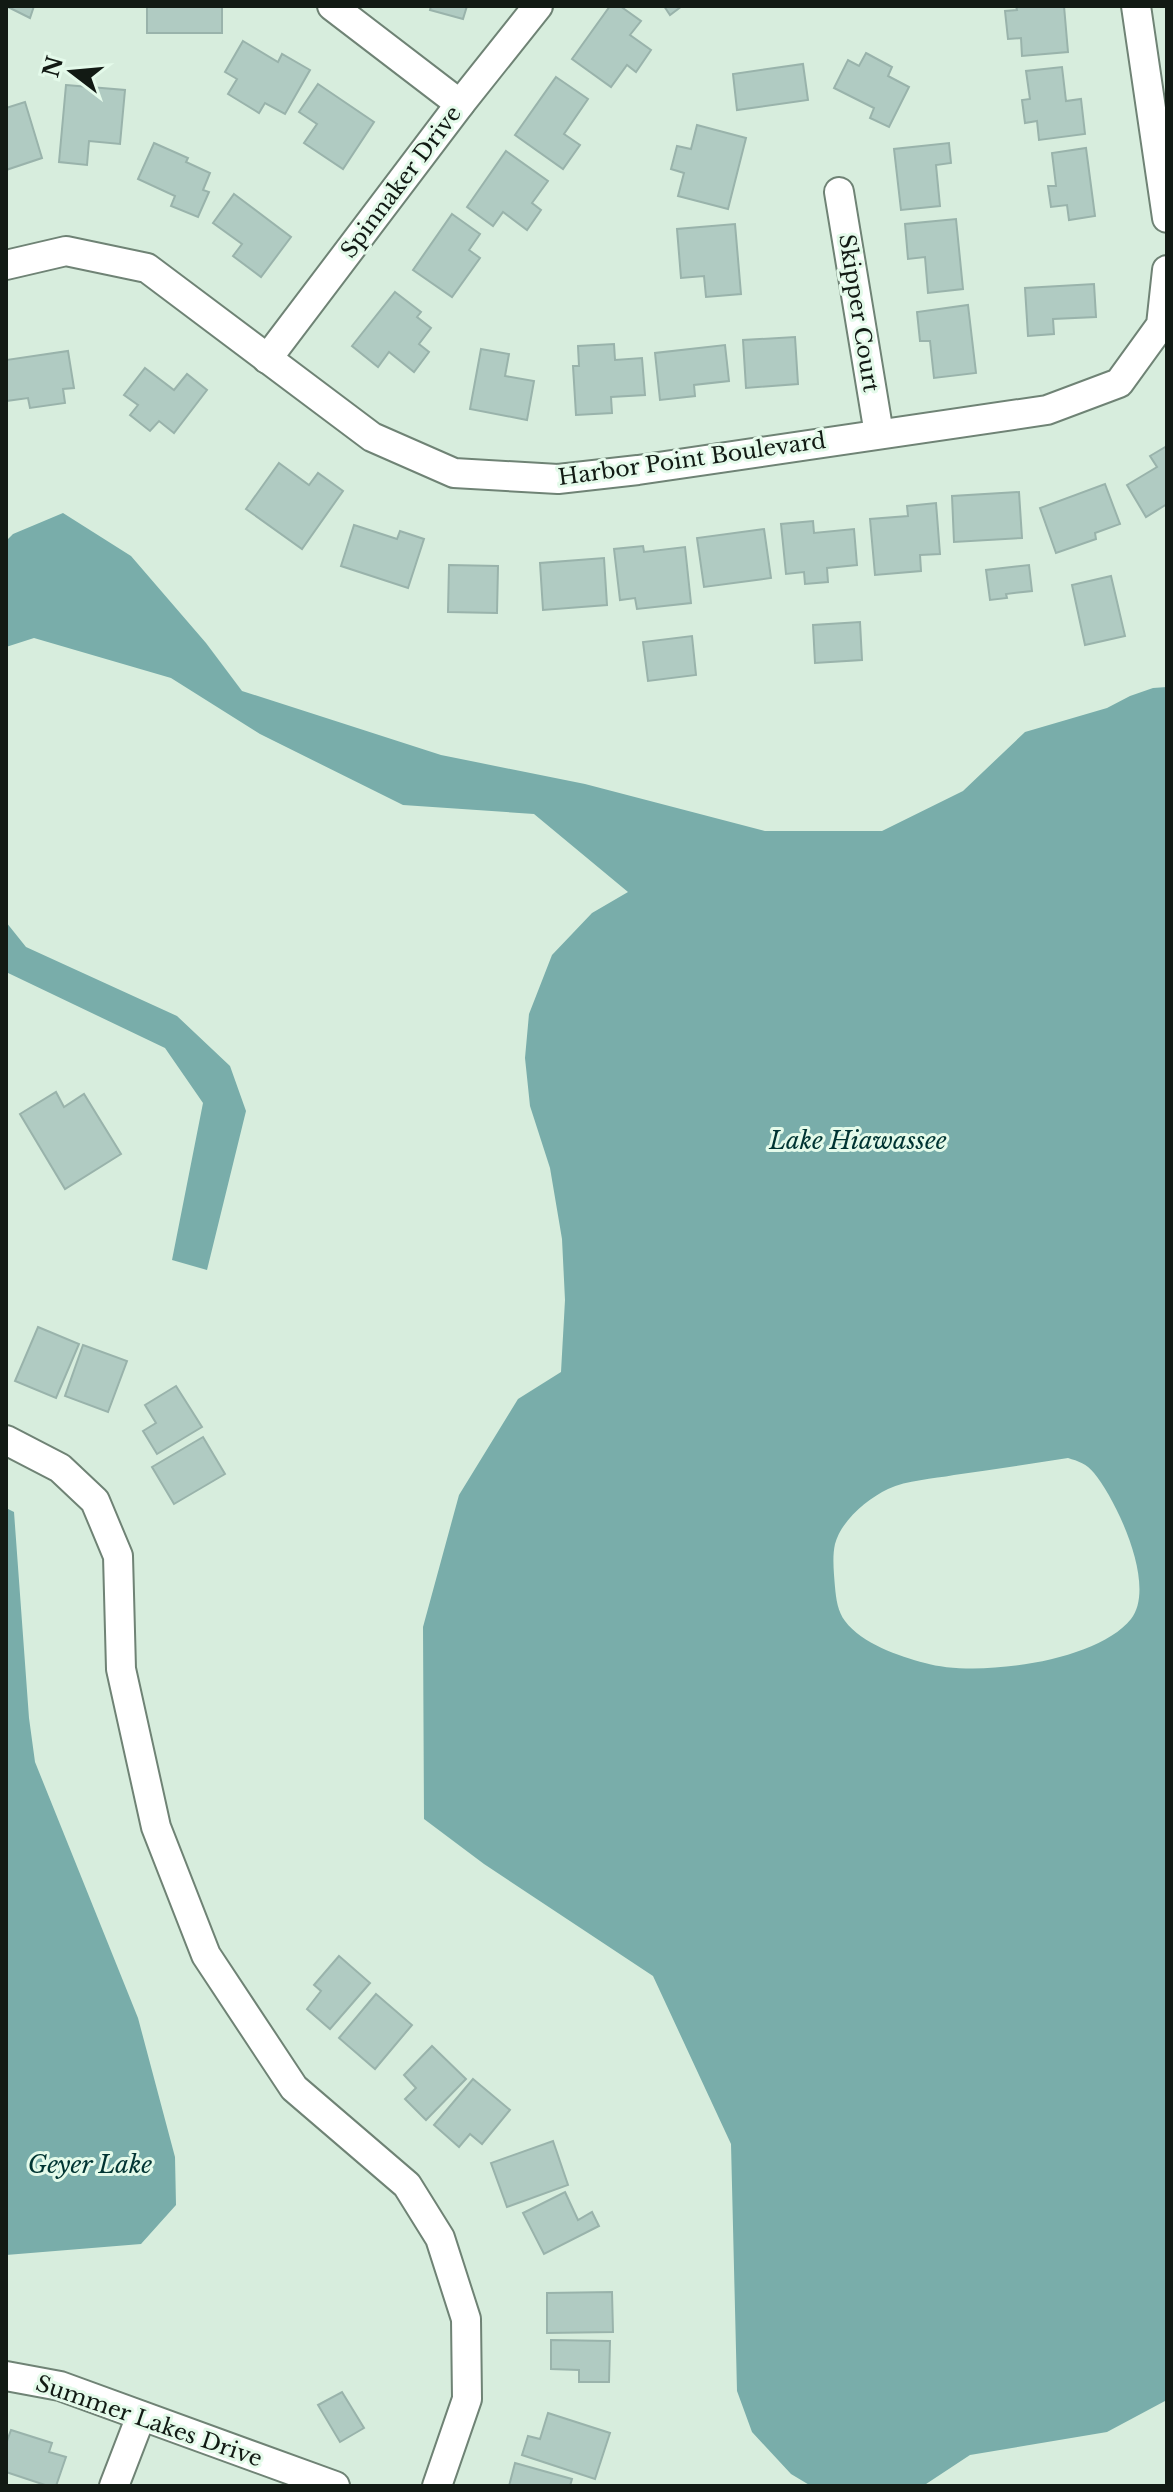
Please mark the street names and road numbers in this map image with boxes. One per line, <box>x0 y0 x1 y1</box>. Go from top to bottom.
street label: Spinnaker Drive <box>335 101 467 263</box>
street label: Skipper Court <box>833 232 885 395</box>
street label: Harbor Point Boulevard <box>556 427 828 491</box>
street label: Summer Lakes Drive <box>32 2370 266 2472</box>

